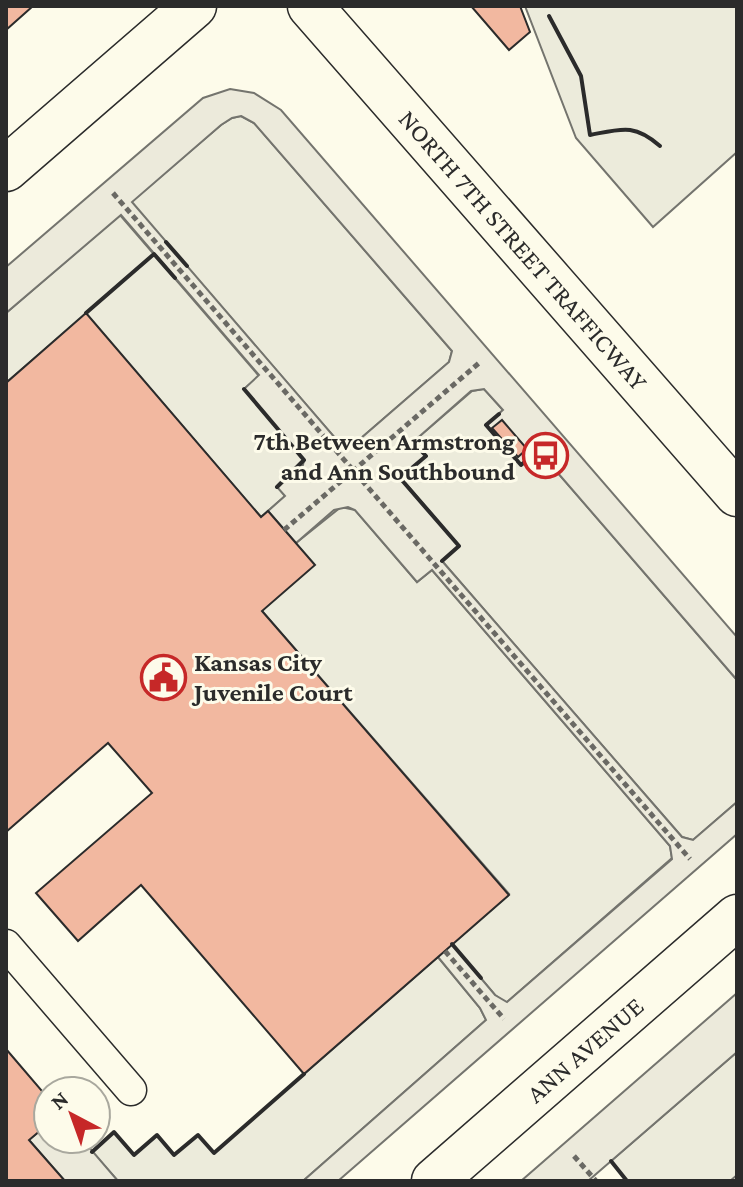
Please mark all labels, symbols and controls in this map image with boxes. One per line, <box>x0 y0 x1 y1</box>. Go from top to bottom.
street label: NORTH 7TH STREET TRAFFICWAY <box>393 104 653 396</box>
place label: 7th Between Armstrong and Ann Southbound <box>253 427 515 486</box>
bus stop icon: 7th Between Armstrong and Ann Southbound <box>522 432 570 480</box>
place label: Kansas City Juvenile Court <box>191 648 353 707</box>
public building icon: Kansas City Juvenile Court <box>139 653 187 701</box>
street label: ANN AVENUE <box>521 991 649 1109</box>
north arrow <box>32 1075 112 1155</box>
text: N <box>45 1086 73 1115</box>

